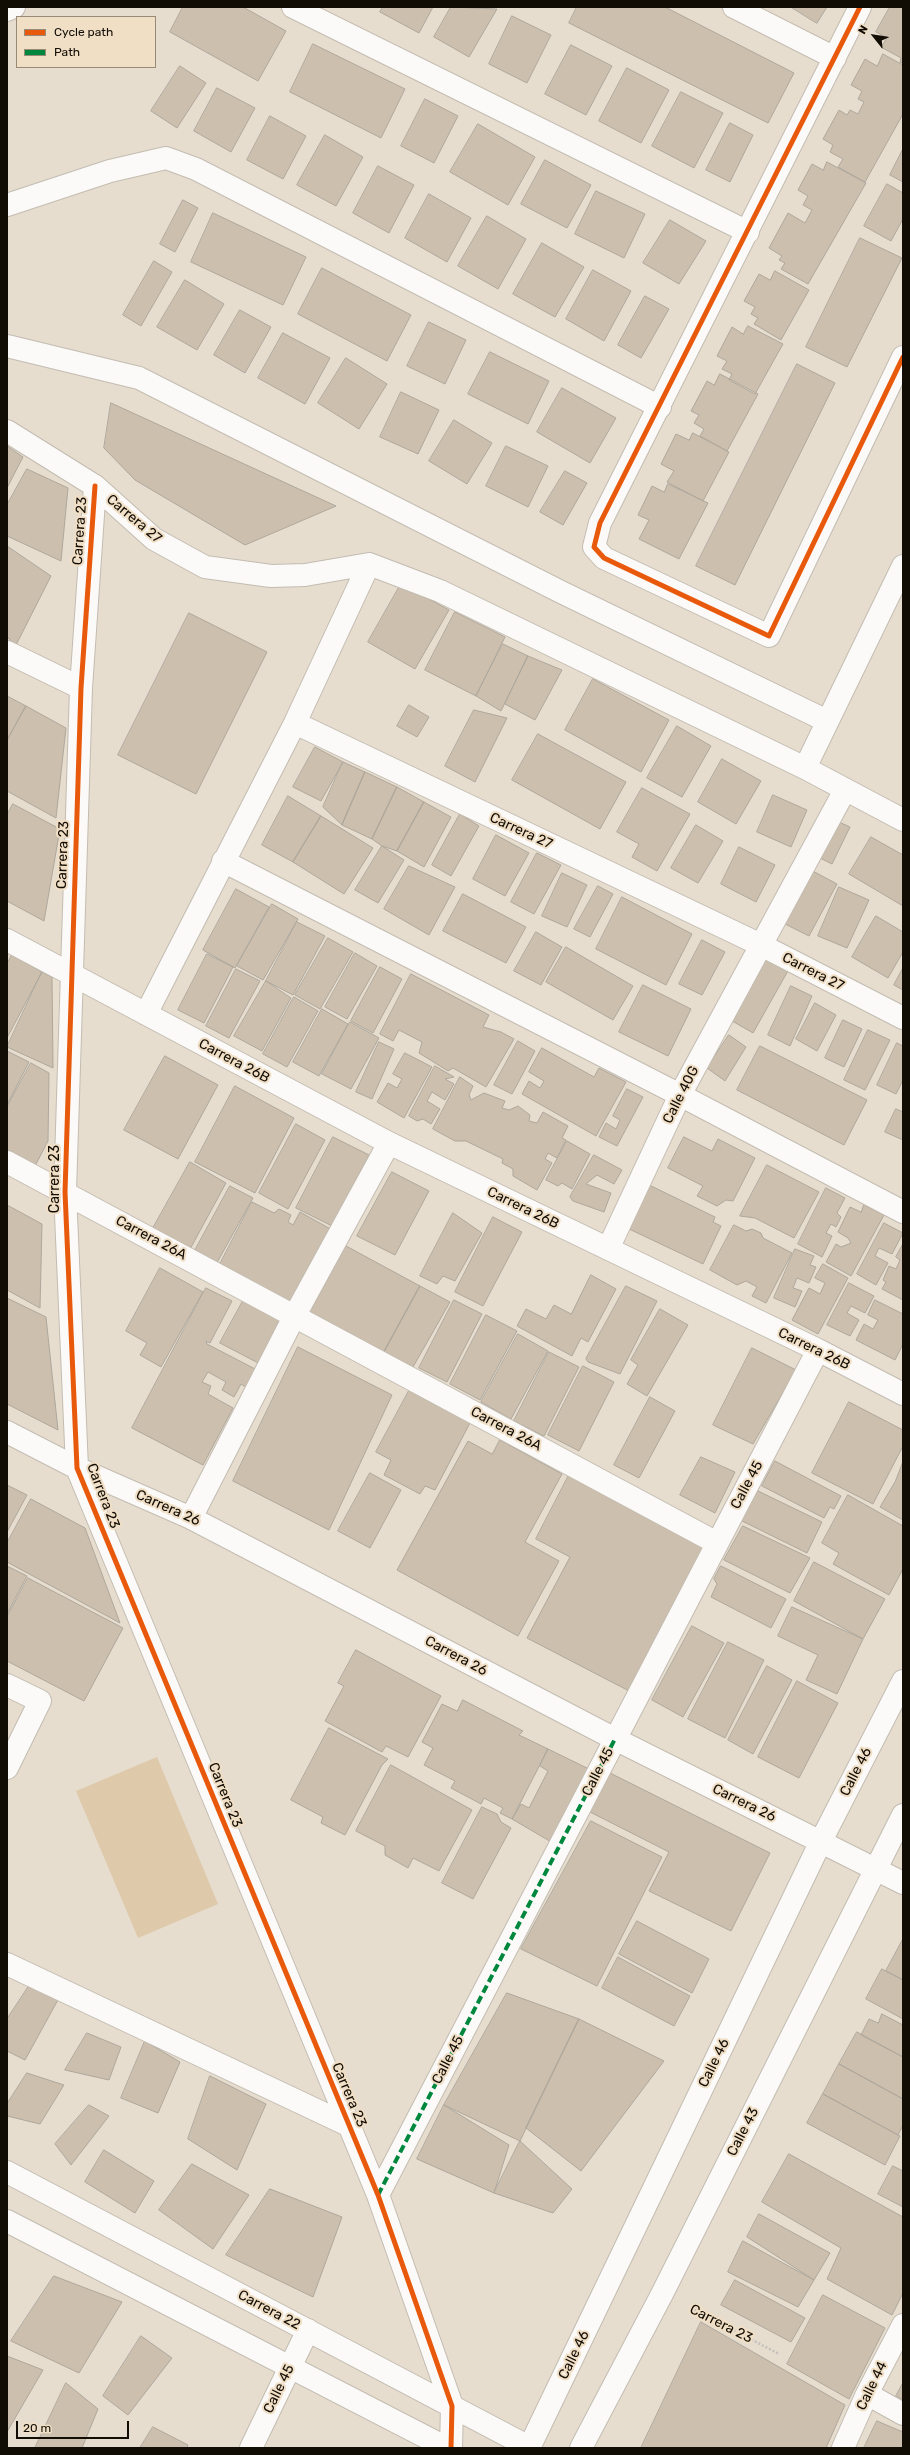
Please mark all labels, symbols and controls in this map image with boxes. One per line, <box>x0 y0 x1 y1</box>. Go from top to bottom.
legend <box>16 16 156 68</box>
north arrow <box>854 16 894 56</box>
text: N <box>856 23 871 36</box>
text: Cycle path <box>54 25 113 39</box>
text: Path <box>54 45 80 59</box>
street label: Carrera 27 <box>103 491 165 547</box>
street label: Carrera 23 <box>69 496 91 566</box>
street label: Carrera 27 <box>487 809 555 853</box>
street label: Carrera 23 <box>53 821 73 889</box>
street label: Carrera 27 <box>779 949 847 995</box>
street label: Carrera 26B <box>196 1035 272 1087</box>
street label: Calle 40G <box>659 1063 703 1127</box>
street label: Carrera 23 <box>47 1145 63 1213</box>
street label: Carrera 26B <box>484 1183 562 1233</box>
street label: Carrera 26A <box>113 1212 189 1264</box>
street label: Carrera 26B <box>775 1324 853 1374</box>
street label: Carrera 26A <box>468 1403 544 1455</box>
street label: Calle 45 <box>727 1458 767 1512</box>
street label: Carrera 23 <box>83 1461 123 1531</box>
street label: Carrera 26 <box>133 1486 203 1530</box>
street label: Carrera 26 <box>422 1633 490 1679</box>
street label: Calle 45 <box>579 1745 617 1799</box>
street label: Calle 46 <box>837 1745 875 1799</box>
street label: Carrera 23 <box>204 1760 246 1830</box>
street label: Carrera 26 <box>710 1780 778 1826</box>
street label: Calle 45 <box>429 2033 467 2087</box>
street label: Calle 46 <box>695 2036 733 2090</box>
street label: Carrera 23 <box>328 2060 370 2130</box>
street label: Calle 43 <box>724 2105 762 2159</box>
street label: Carrera 22 <box>235 2287 303 2333</box>
street label: Carrera 23 <box>687 2301 755 2347</box>
street label: Calle 46 <box>555 2328 593 2382</box>
street label: Calle 44 <box>853 2359 891 2413</box>
street label: Calle 45 <box>260 2362 298 2416</box>
scale bar <box>18 2413 131 2439</box>
text: 20 m <box>23 2421 51 2435</box>

